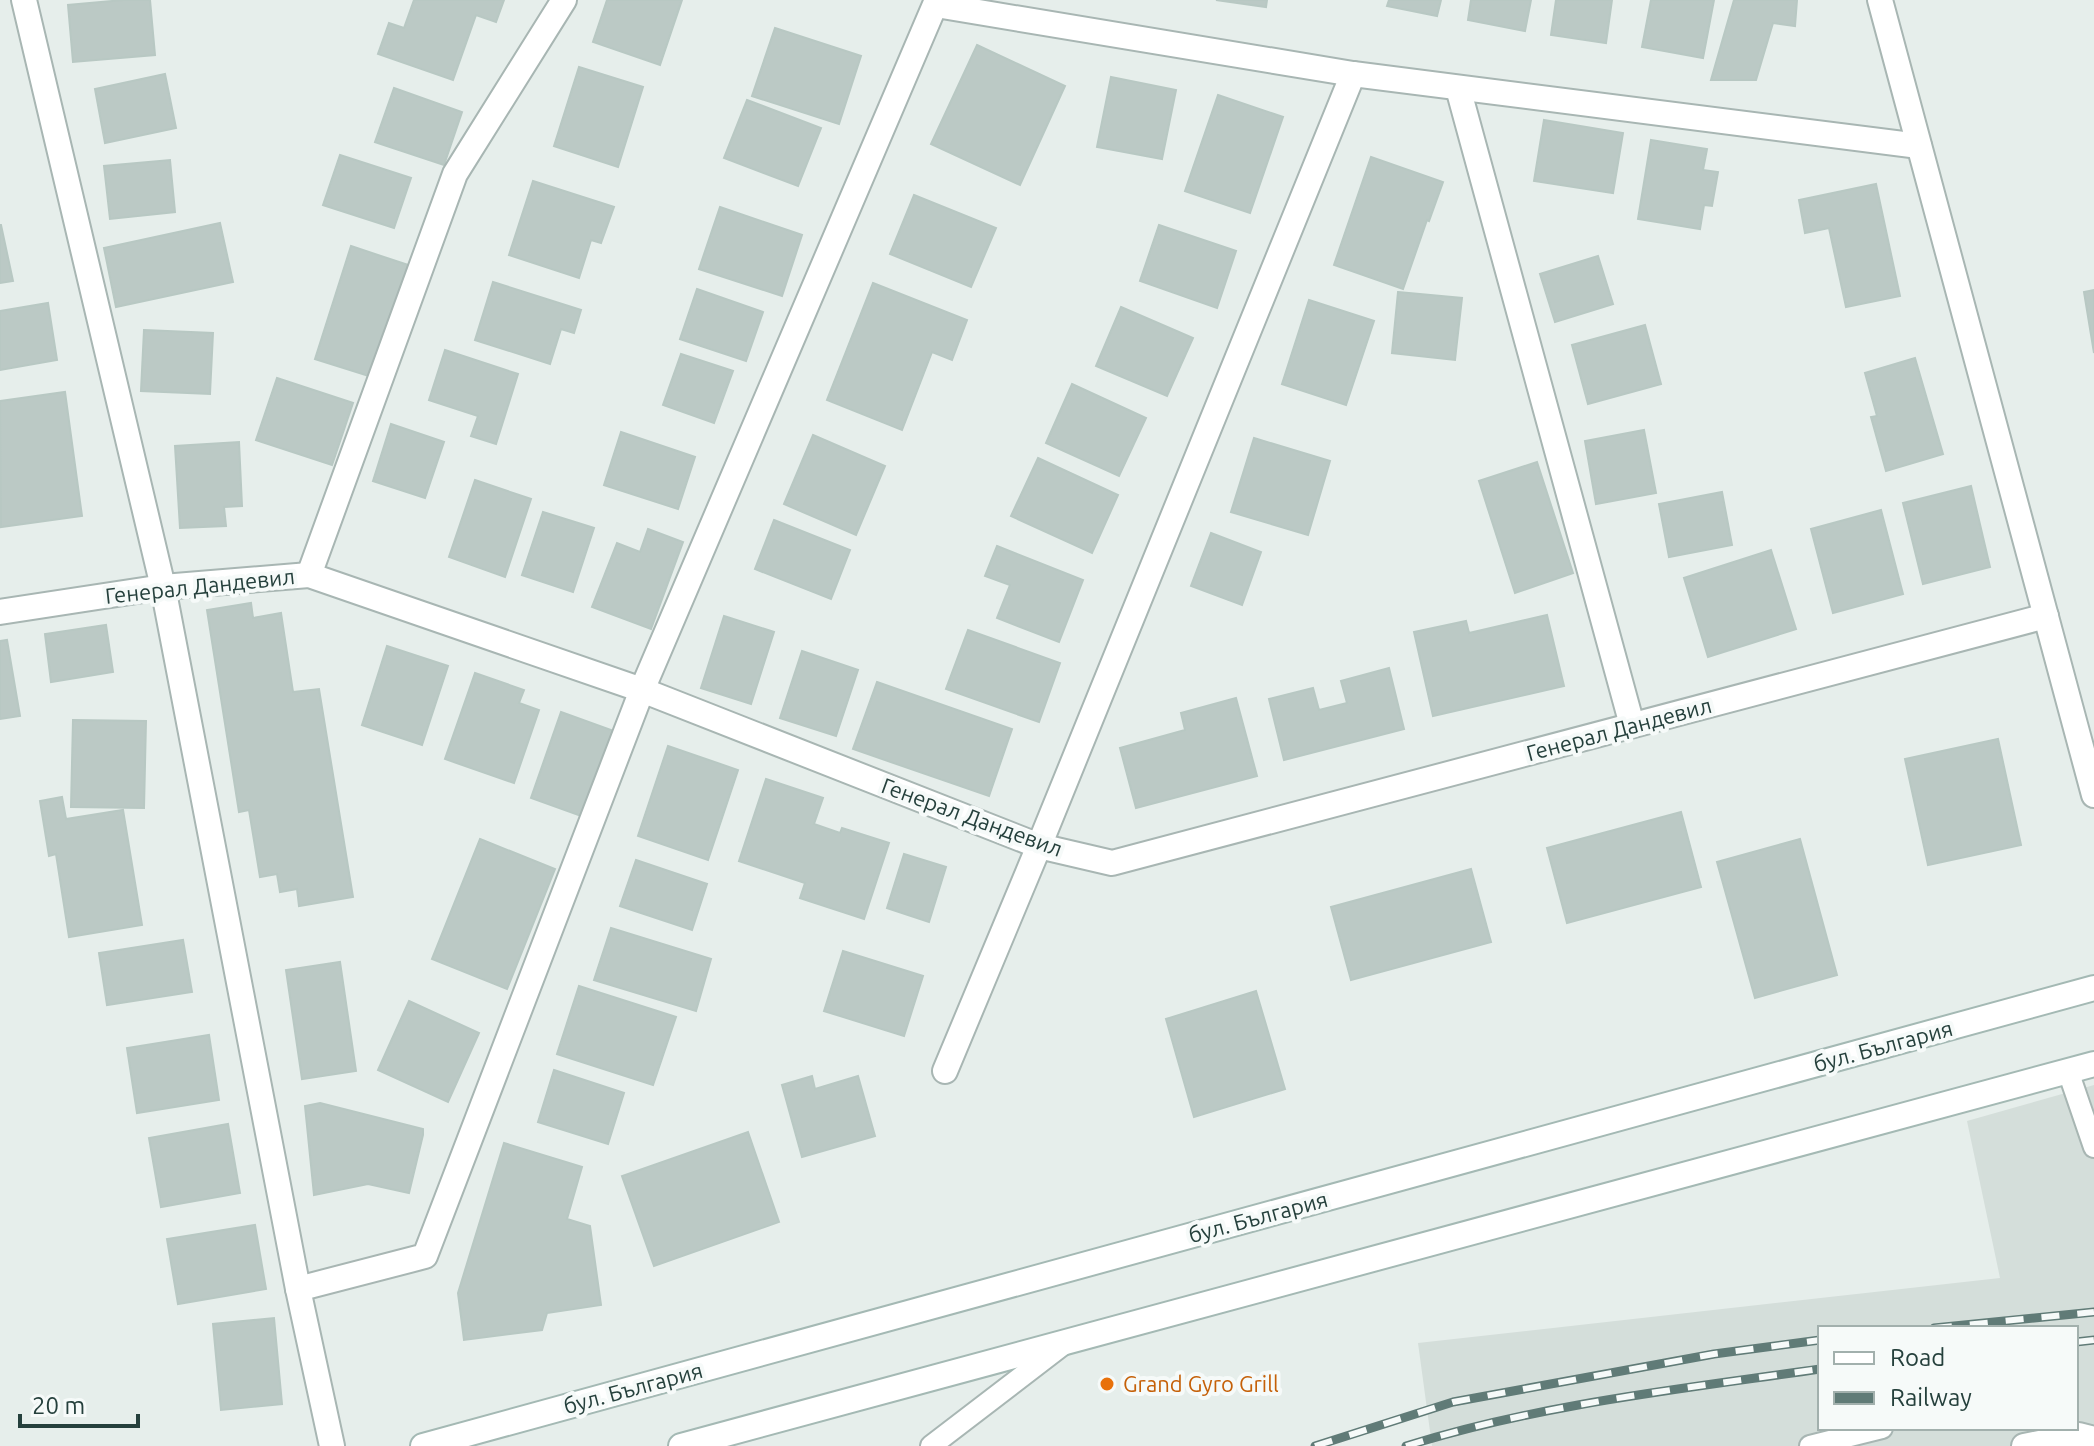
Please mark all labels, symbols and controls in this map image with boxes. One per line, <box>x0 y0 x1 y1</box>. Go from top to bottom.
street label: Генерал Дандевил <box>104 563 296 608</box>
street label: Генерал Дандевил <box>1524 692 1714 765</box>
street label: Генерал Дандевил <box>878 772 1066 861</box>
street label: бул. България <box>1810 1015 1955 1076</box>
street label: бул. България <box>1185 1186 1330 1247</box>
legend <box>1818 1326 2078 1430</box>
text: Road <box>1890 1344 1945 1371</box>
street label: бул. България <box>560 1357 705 1418</box>
place label: Grand Gyro Grill <box>1123 1371 1279 1396</box>
marker: Grand Gyro Grill <box>1098 1375 1116 1393</box>
scale bar <box>20 1378 138 1428</box>
text: Railway <box>1890 1384 1972 1411</box>
text: 20 m <box>32 1392 85 1419</box>

